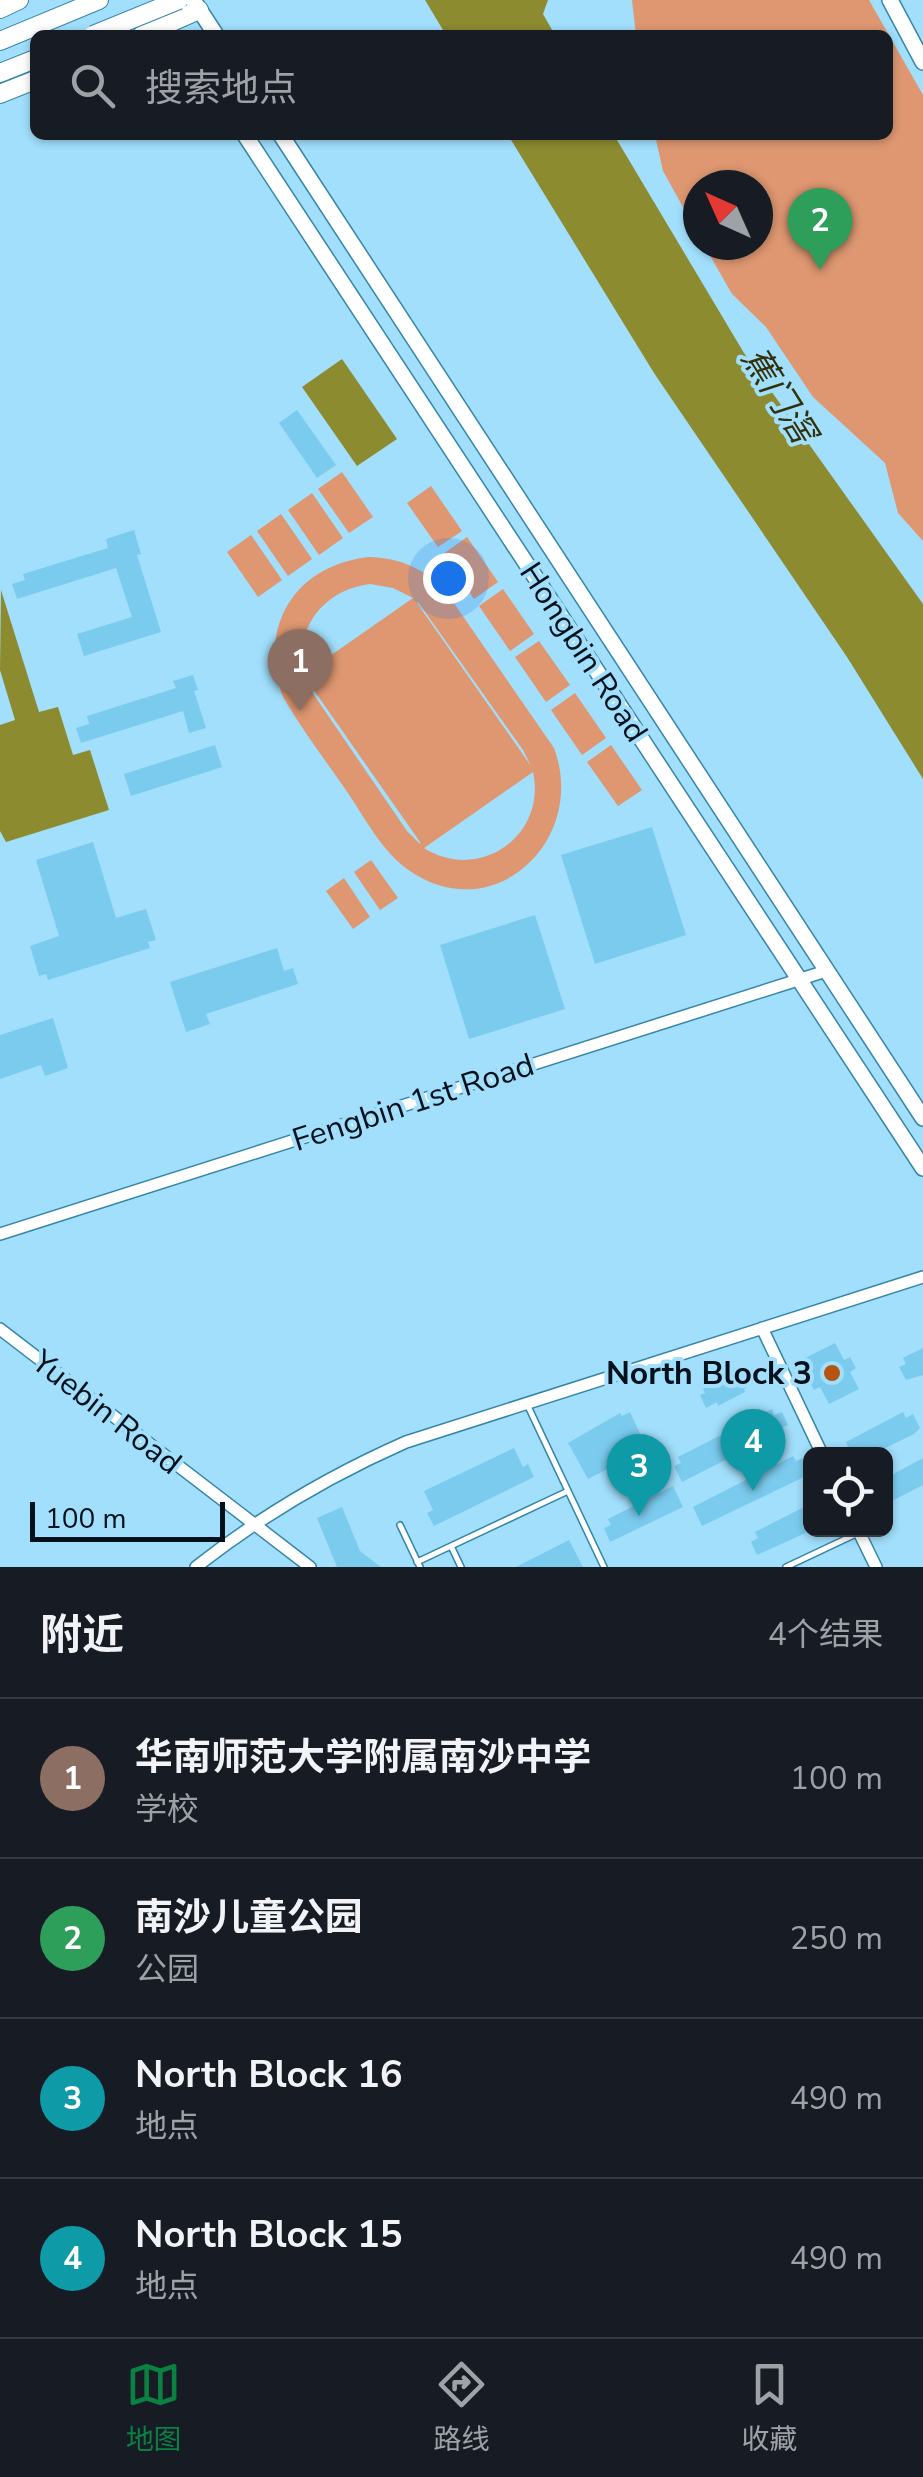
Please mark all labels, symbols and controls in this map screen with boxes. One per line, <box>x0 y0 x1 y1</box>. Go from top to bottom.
search box <box>30 30 893 140</box>
icon: search <box>65 58 120 113</box>
text: 搜索地点 <box>145 63 297 114</box>
north arrow <box>683 170 773 260</box>
pin: 2 <box>788 188 852 270</box>
water label: 蕉门滘 <box>731 338 829 456</box>
your location <box>423 553 474 604</box>
street label: Hongbin Road <box>509 554 658 750</box>
pin: 1 <box>268 628 332 711</box>
street label: Fengbin 1st Road <box>287 1043 539 1162</box>
street label: Yuebin Road <box>22 1340 190 1484</box>
place label: North Block 3 <box>606 1352 812 1395</box>
marker: North Block 3 <box>821 1362 843 1384</box>
pin: 4 <box>720 1408 786 1491</box>
pin: 3 <box>606 1434 672 1516</box>
map controls <box>803 1447 893 1537</box>
button: locate <box>803 1447 893 1537</box>
scale bar <box>30 1497 225 1542</box>
text: 100 m <box>45 1500 127 1538</box>
text: 附近 <box>40 1607 124 1664</box>
text: 4个结果 <box>768 1613 883 1656</box>
text: 华南师范大学附属南沙中学 <box>135 1732 591 1783</box>
text: 1 <box>63 1757 82 1800</box>
text: 100 m <box>790 1757 883 1800</box>
text: 学校 <box>135 1788 199 1831</box>
text: 南沙儿童公园 <box>135 1892 363 1943</box>
text: 2 <box>63 1917 82 1960</box>
text: 250 m <box>790 1917 883 1960</box>
text: 公园 <box>135 1948 199 1991</box>
text: North Block 16 <box>135 2049 402 2100</box>
text: 3 <box>63 2077 82 2120</box>
text: 490 m <box>790 2077 883 2120</box>
text: 地点 <box>135 2105 199 2148</box>
text: North Block 15 <box>135 2209 402 2260</box>
text: 4 <box>63 2237 82 2280</box>
text: 490 m <box>790 2237 883 2280</box>
text: 地点 <box>135 2265 199 2308</box>
tab: 地图 <box>126 2357 182 2459</box>
tab: 路线 <box>433 2357 489 2459</box>
tab: 收藏 <box>741 2357 797 2459</box>

